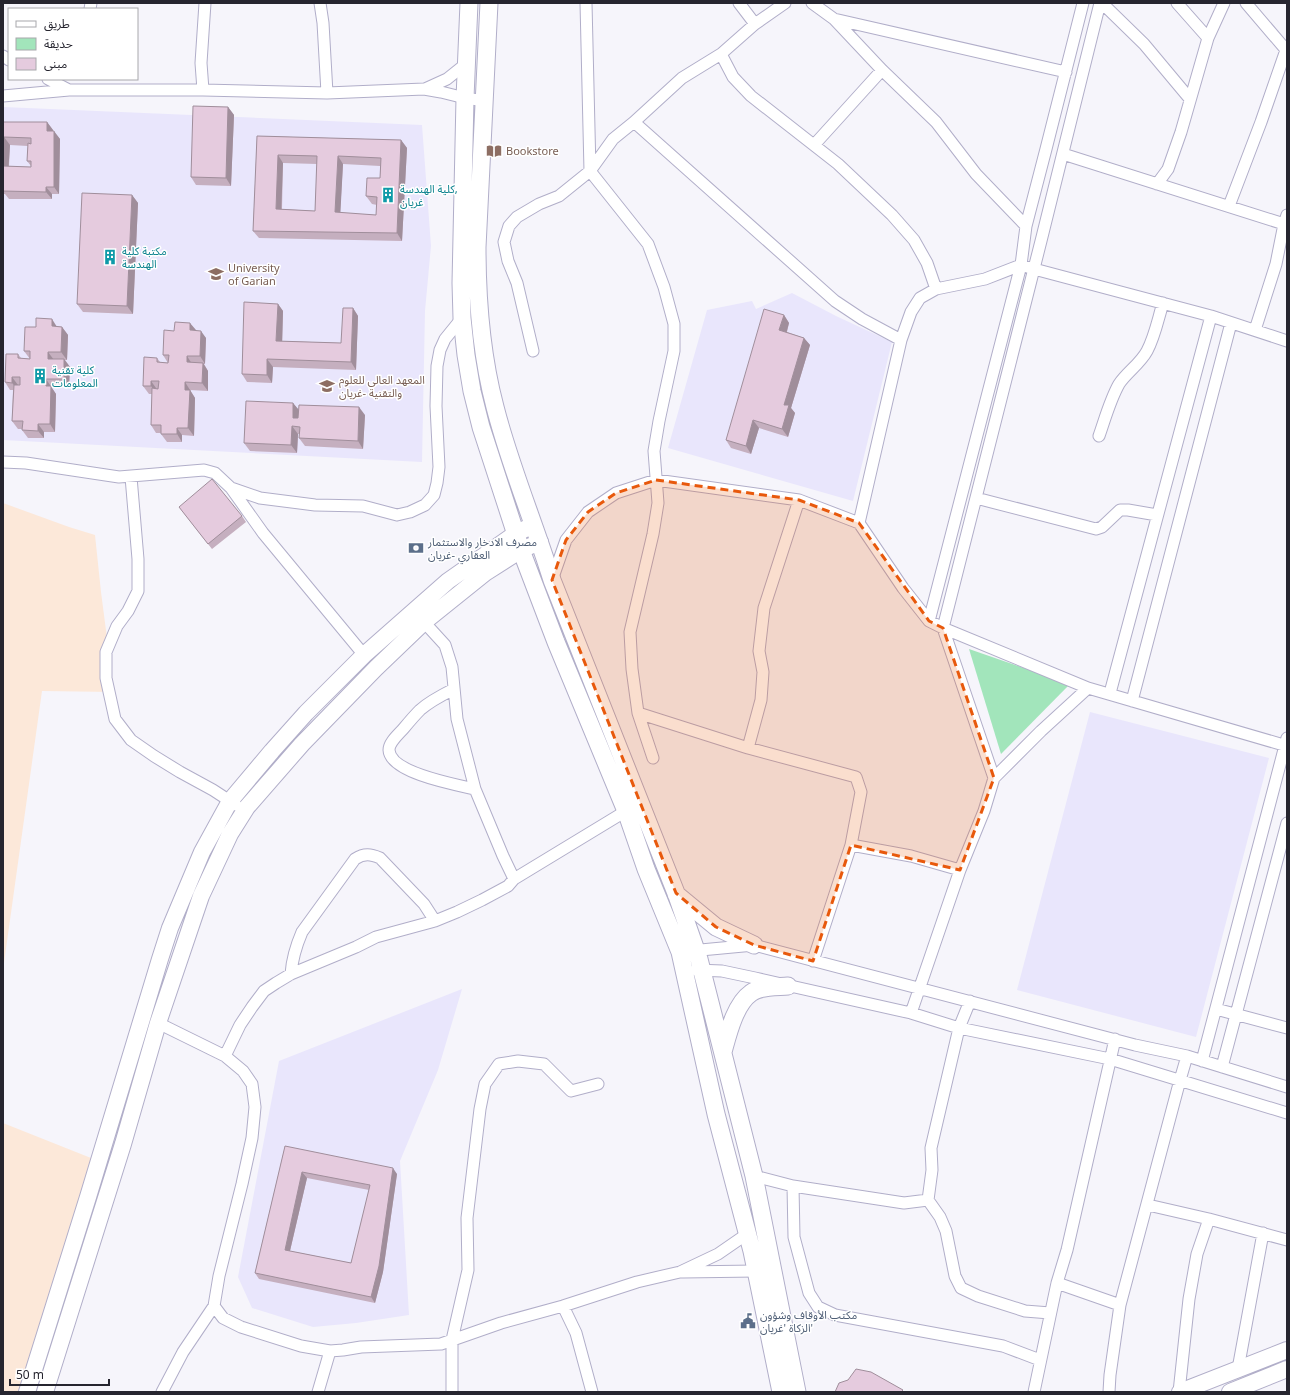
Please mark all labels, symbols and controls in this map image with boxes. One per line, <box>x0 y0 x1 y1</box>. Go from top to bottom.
legend <box>8 8 138 80</box>
text: طريق <box>44 15 70 32</box>
text: حديقة <box>44 35 73 52</box>
text: مبنى <box>44 55 67 72</box>
library icon: Bookstore <box>485 142 503 160</box>
place label: Bookstore <box>506 143 559 158</box>
place label: كلية الهندسة, غريان <box>400 181 458 209</box>
building icon: كلية الهندسة, غريان <box>379 186 397 204</box>
place label: مكتبة كلية الهندسة <box>122 243 167 271</box>
building icon: مكتبة كلية الهندسة <box>101 248 119 266</box>
place label: University of Garian <box>228 260 280 288</box>
school or university icon: University of Garian <box>207 265 225 283</box>
place label: كلية تقنية المعلومات <box>52 362 98 390</box>
building icon: كلية تقنية المعلومات <box>31 367 49 385</box>
place label: المعهد العالي للعلوم والتقنية -غريان <box>339 372 425 400</box>
school or university icon: المعهد العالي للعلوم والتقنية -غريان <box>318 377 336 395</box>
place label: مصرف الادخار والاستثمار العقاري -غريان <box>427 534 537 565</box>
bank icon: مصرف الادخار والاستثمار العقاري -غريان <box>407 539 425 557</box>
place label: مكتب الأوقاف وشؤون الزكاة 'غريان' <box>760 1307 857 1335</box>
public building icon: مكتب الأوقاف وشؤون الزكاة 'غريان' <box>739 1312 757 1330</box>
scale bar <box>10 1361 109 1387</box>
text: 50 m <box>16 1366 44 1383</box>

